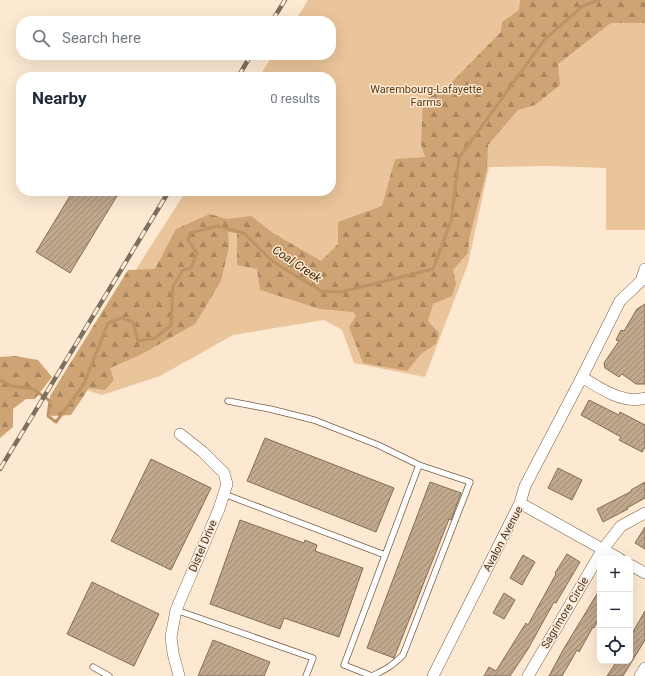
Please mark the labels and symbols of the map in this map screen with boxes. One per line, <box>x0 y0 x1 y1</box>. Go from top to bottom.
park label: Warembourg-Lafayette Farms <box>370 83 482 109</box>
water label: Coal Creek <box>270 243 325 286</box>
street label: Avalon Avenue <box>480 504 526 574</box>
street label: Distel Drive <box>186 518 220 574</box>
street label: Sagrimore Circle <box>539 575 591 651</box>

